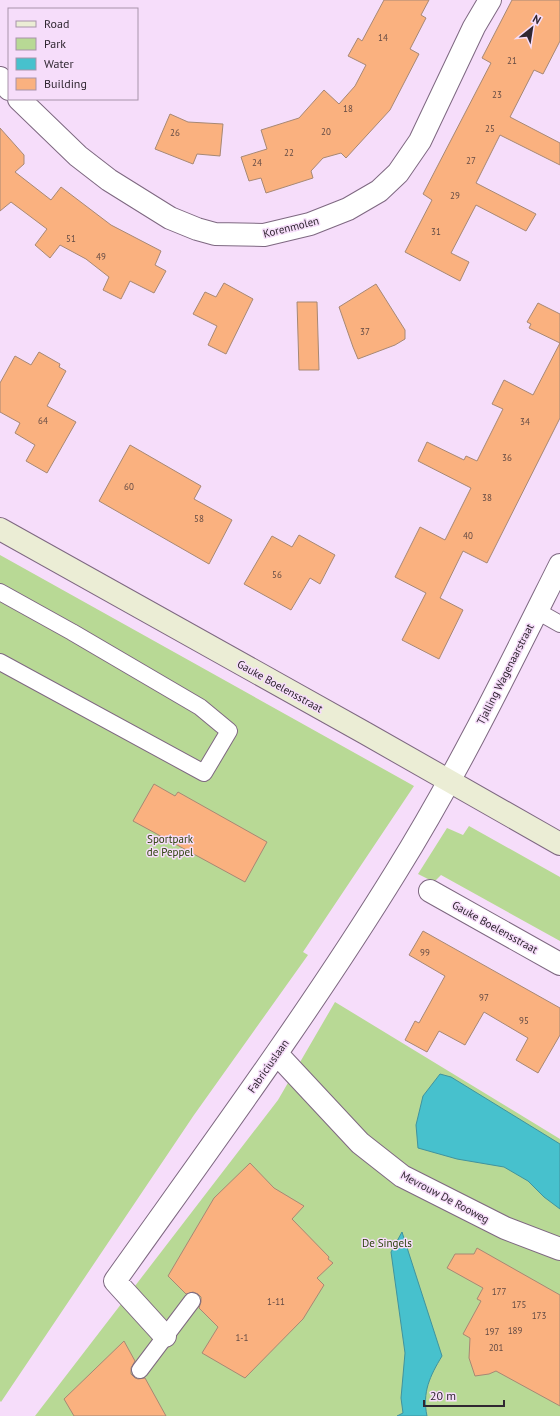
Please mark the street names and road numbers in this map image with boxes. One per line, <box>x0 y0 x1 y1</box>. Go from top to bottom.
street label: Korenmolen <box>262 213 320 241</box>
street label: Tjalling Wagenaarstraat <box>473 621 537 727</box>
street label: Gauke Boelensstraat <box>235 657 326 715</box>
street label: Gauke Boelensstraat <box>450 898 541 956</box>
street label: Fabriciuslaan <box>244 1036 292 1096</box>
street label: Mevrouw De Rooweg <box>398 1168 492 1226</box>

